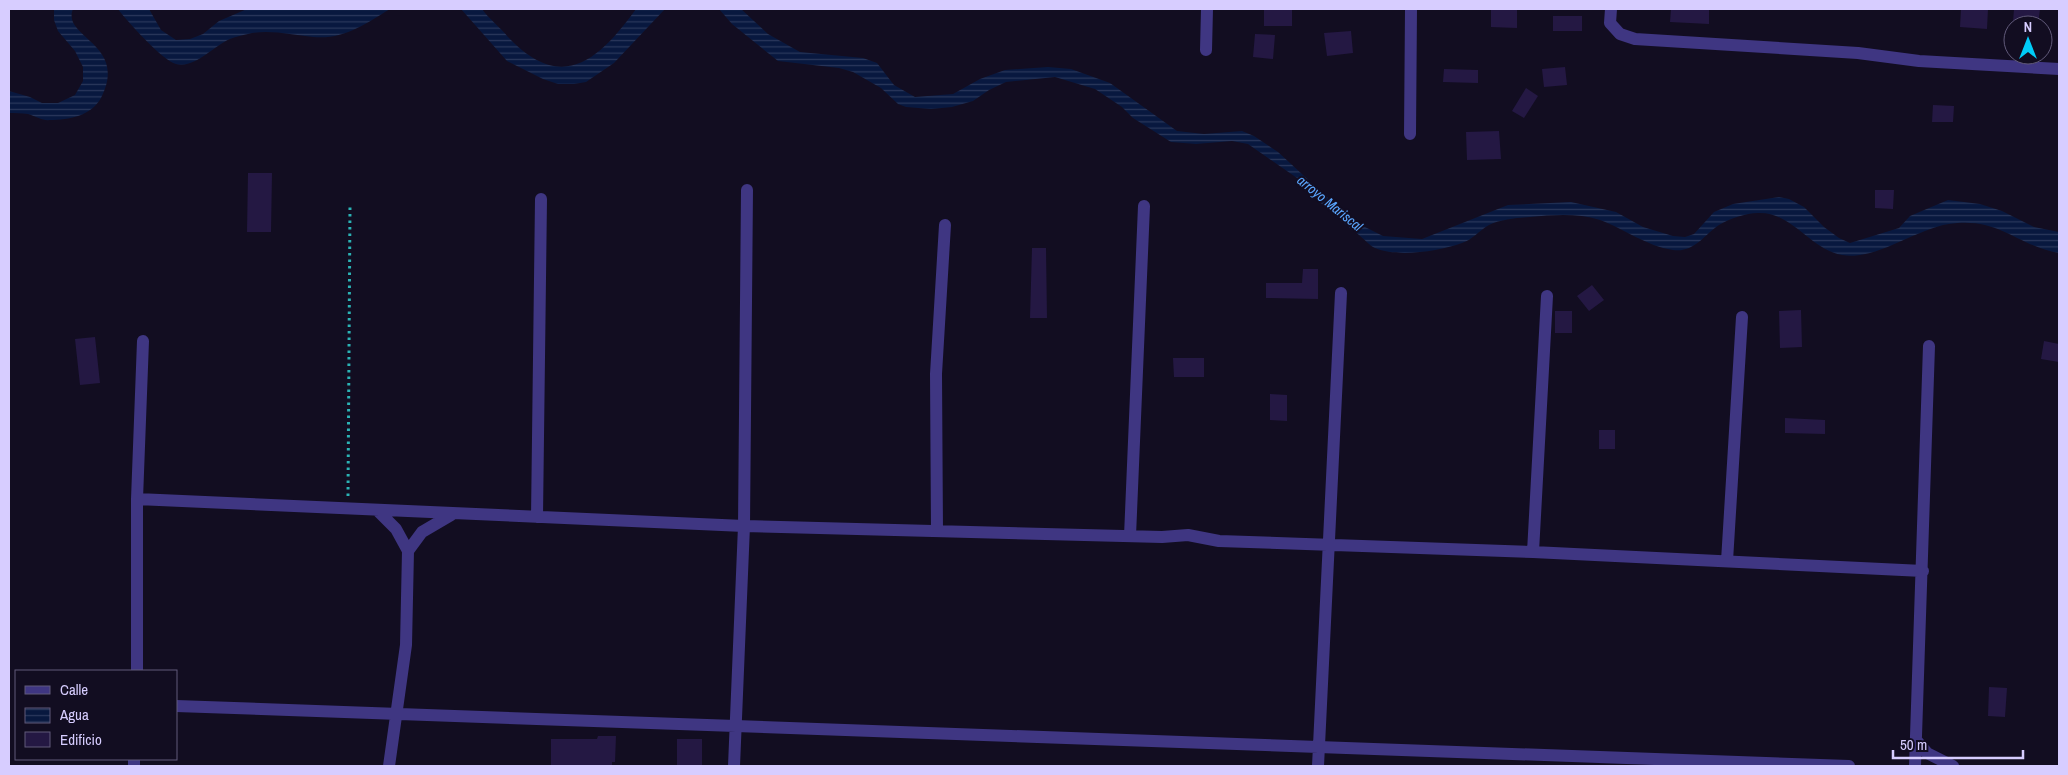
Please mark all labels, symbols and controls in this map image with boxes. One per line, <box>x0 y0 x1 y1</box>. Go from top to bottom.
north arrow <box>2003 15 2053 65</box>
text: N <box>2024 18 2032 36</box>
water label: arroyo Mariscal <box>1294 171 1367 235</box>
legend <box>15 670 178 760</box>
text: Calle <box>60 679 88 700</box>
text: Agua <box>59 704 89 725</box>
scale bar <box>1893 728 2023 760</box>
text: Edificio <box>60 729 102 750</box>
text: 50 m <box>1900 734 1927 755</box>

